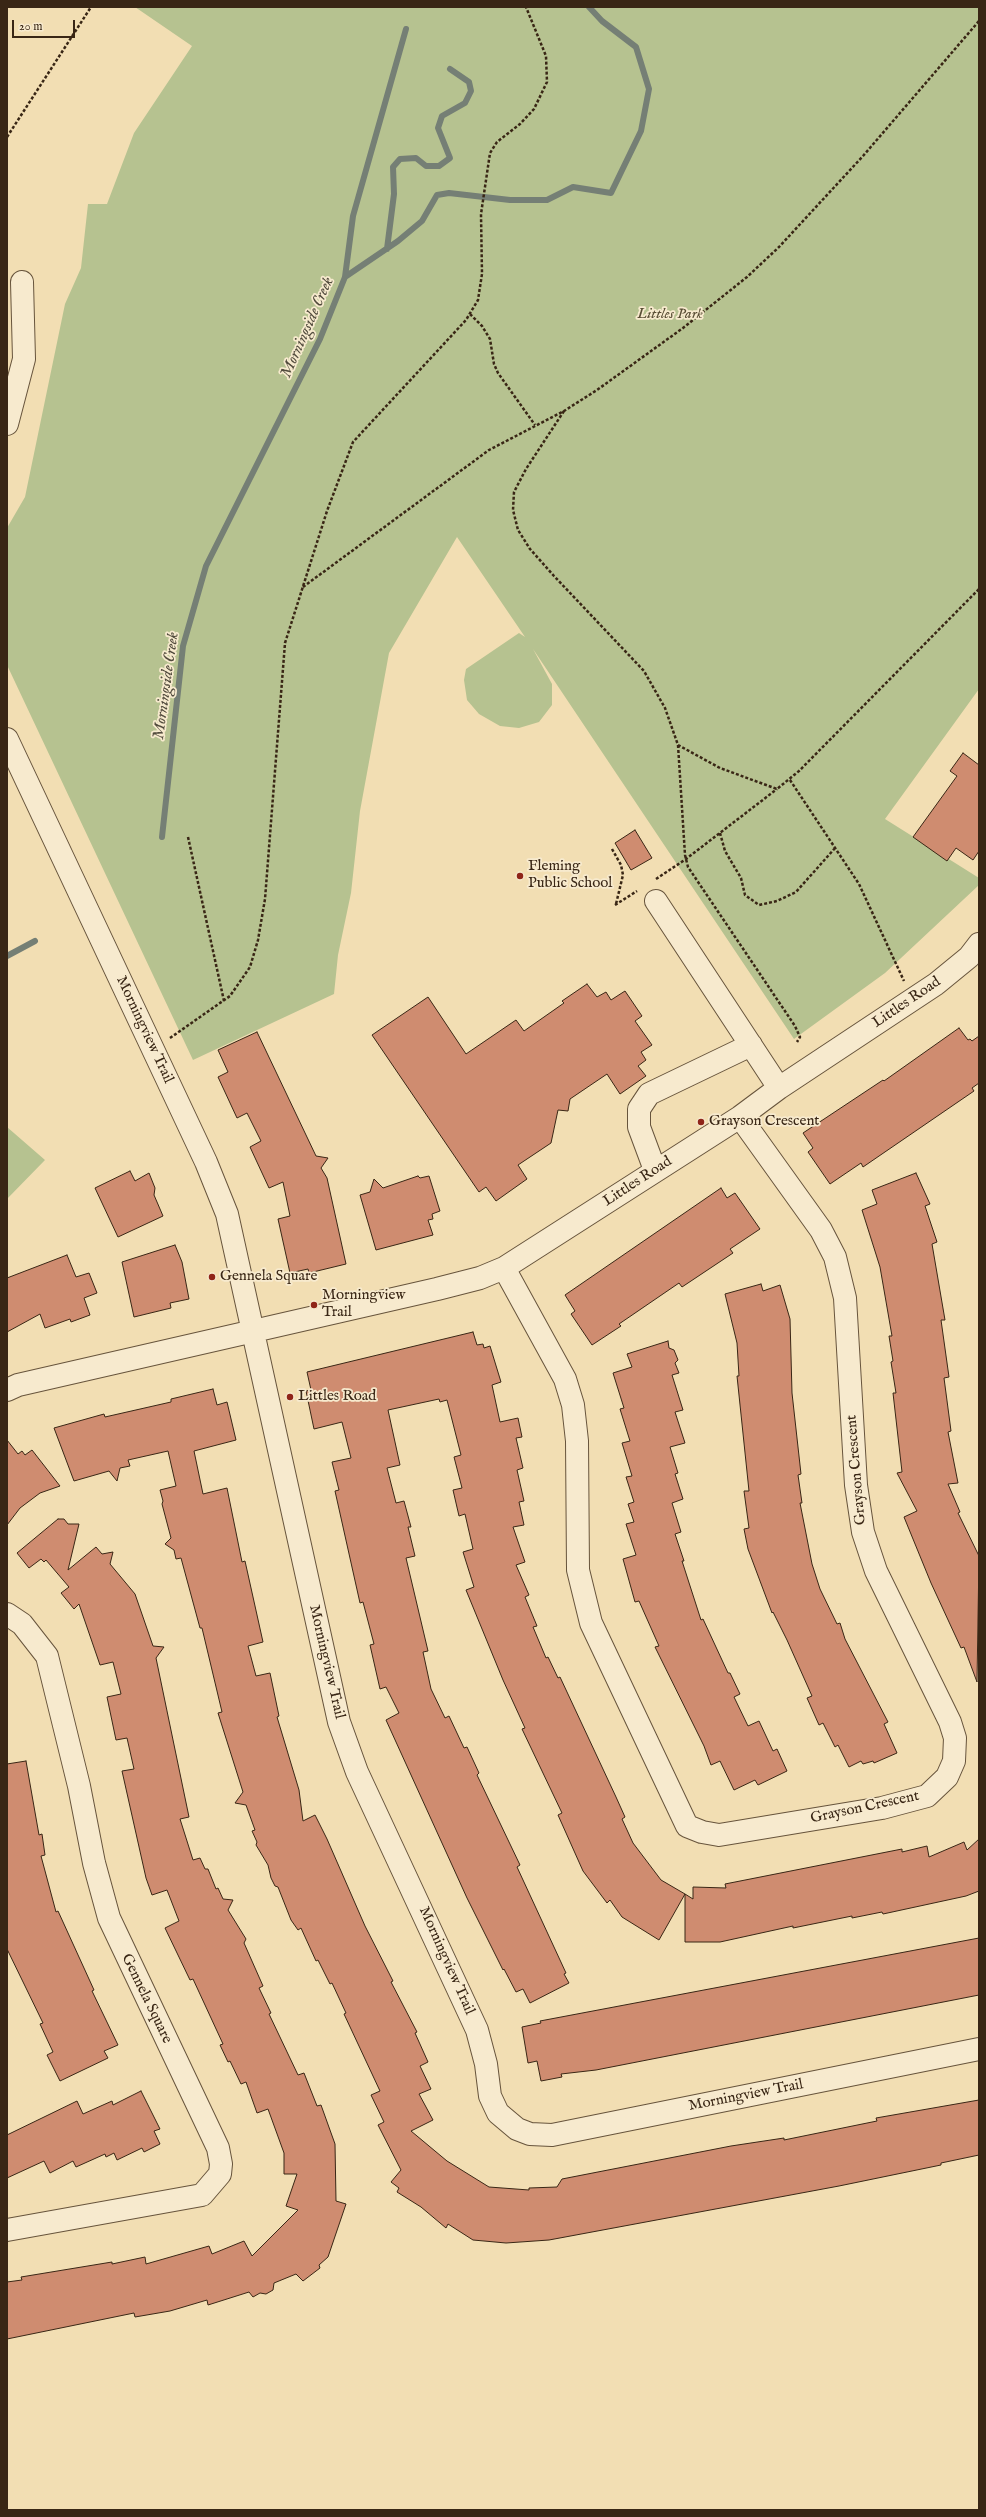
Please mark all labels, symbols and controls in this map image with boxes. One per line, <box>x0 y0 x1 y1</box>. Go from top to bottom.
scale bar <box>14 12 77 38</box>
text: 20 m <box>19 19 42 34</box>
water label: Morningside Creek <box>277 275 339 381</box>
park label: Littles Park <box>637 306 703 324</box>
water label: Morningside Creek <box>150 631 184 741</box>
place label: Fleming Public School <box>528 858 612 893</box>
marker: Fleming Public School <box>515 871 525 881</box>
street label: Morningview Trail <box>111 973 177 1087</box>
street label: Littles Road <box>870 974 944 1032</box>
place label: Grayson Crescent <box>709 1113 819 1131</box>
marker: Grayson Crescent <box>696 1117 706 1127</box>
street label: Littles Road <box>600 1153 676 1211</box>
place label: Gennela Square <box>220 1268 317 1286</box>
marker: Gennela Square <box>207 1272 217 1282</box>
place label: Morningview Trail <box>322 1287 405 1322</box>
marker: Morningview Trail <box>309 1300 319 1310</box>
place label: Littles Road <box>298 1388 376 1406</box>
marker: Littles Road <box>285 1392 295 1402</box>
street label: Grayson Crescent <box>843 1414 871 1526</box>
street label: Morningview Trail <box>304 1603 348 1721</box>
street label: Grayson Crescent <box>809 1788 921 1828</box>
street label: Morningview Trail <box>414 1904 478 2018</box>
street label: Gennela Square <box>117 1951 175 2047</box>
street label: Morningview Trail <box>687 2076 805 2116</box>

